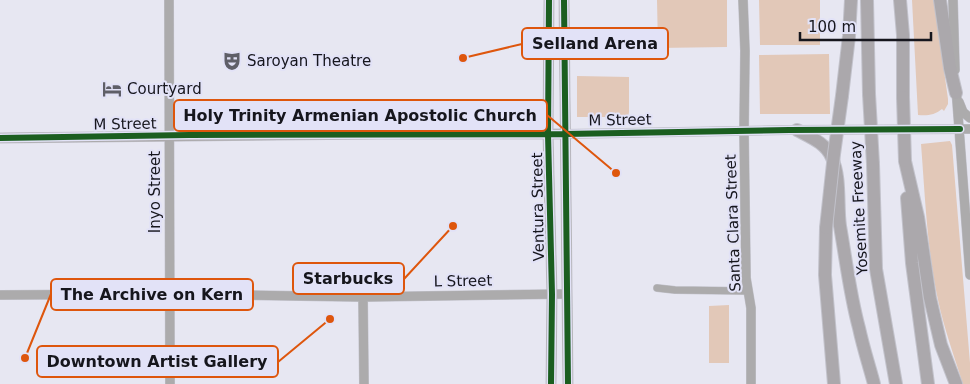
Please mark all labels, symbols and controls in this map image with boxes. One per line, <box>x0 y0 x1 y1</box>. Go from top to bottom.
scale bar <box>800 10 931 42</box>
text: 100 m <box>808 18 856 36</box>
callout: Selland Arena <box>522 28 668 59</box>
text: Selland Arena <box>532 34 658 53</box>
theatre icon: Saroyan Theatre <box>221 50 243 72</box>
place label: Saroyan Theatre <box>247 52 371 70</box>
hotel icon: Courtyard <box>101 78 123 100</box>
place label: Courtyard <box>127 80 202 98</box>
callout: Holy Trinity Armenian Apostolic Church <box>174 100 547 131</box>
text: Holy Trinity Armenian Apostolic Church <box>183 106 537 125</box>
street label: M Street <box>588 110 652 130</box>
street label: M Street <box>93 114 157 134</box>
street label: Yosemite Freeway <box>846 140 872 276</box>
street label: Inyo Street <box>146 151 164 233</box>
street label: Ventura Street <box>528 152 548 262</box>
street label: Santa Clara Street <box>722 154 744 292</box>
callout: Starbucks <box>293 263 404 294</box>
text: Starbucks <box>303 269 393 288</box>
street label: L Street <box>433 271 493 291</box>
callout: The Archive on Kern <box>51 279 253 310</box>
text: The Archive on Kern <box>61 285 243 304</box>
callout: Downtown Artist Gallery <box>37 346 278 377</box>
text: Downtown Artist Gallery <box>46 352 268 371</box>

